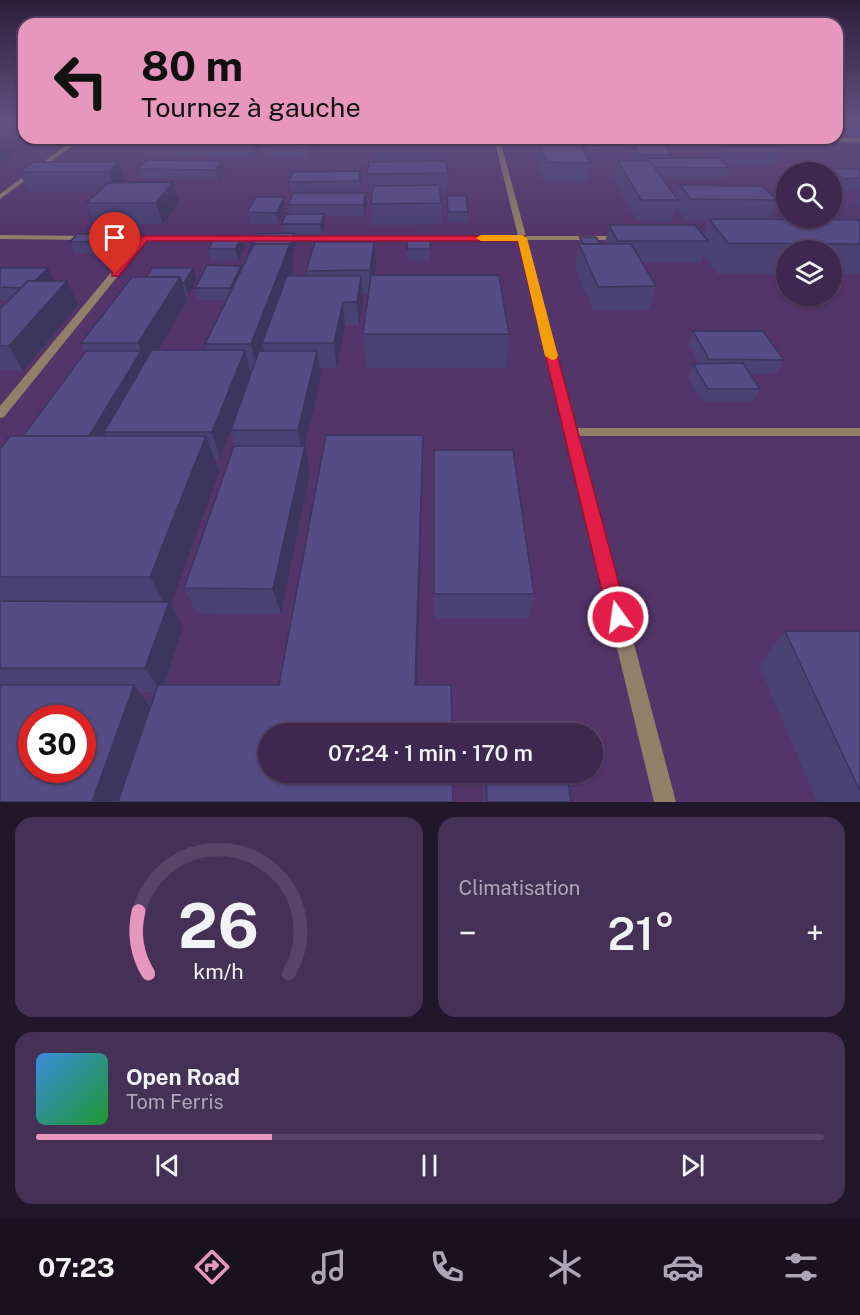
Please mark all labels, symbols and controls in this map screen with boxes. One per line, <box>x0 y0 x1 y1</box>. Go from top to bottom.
text: 80 m <box>141 41 243 90</box>
icon: left <box>42 42 120 120</box>
text: Tournez à gauche <box>141 91 361 123</box>
map controls <box>776 162 842 306</box>
button: search <box>776 162 842 228</box>
pin <box>89 212 140 274</box>
icon: arrive <box>98 221 131 254</box>
button: layers <box>776 240 842 306</box>
position arrow <box>586 585 650 649</box>
speed limit sign: 30 <box>18 705 96 783</box>
text: 07:24 · 1 min · 170 m <box>328 740 533 766</box>
text: Climatisation <box>459 876 580 900</box>
text: 26 <box>178 889 259 962</box>
text: 21° <box>607 907 675 960</box>
text: − <box>459 914 477 952</box>
text: + <box>806 914 824 952</box>
text: km/h <box>194 959 244 984</box>
text: Open Road <box>126 1064 240 1090</box>
text: Tom Ferris <box>126 1090 224 1114</box>
icon: previous <box>151 1149 184 1182</box>
icon: pause <box>413 1149 446 1182</box>
icon: next <box>676 1149 709 1182</box>
icon: directions <box>191 1246 233 1288</box>
icon: music <box>308 1246 350 1288</box>
icon: phone <box>426 1246 468 1288</box>
icon: climate <box>544 1246 586 1288</box>
icon: car <box>662 1246 704 1288</box>
icon: filters <box>780 1246 822 1288</box>
text: 07:23 <box>38 1251 115 1283</box>

